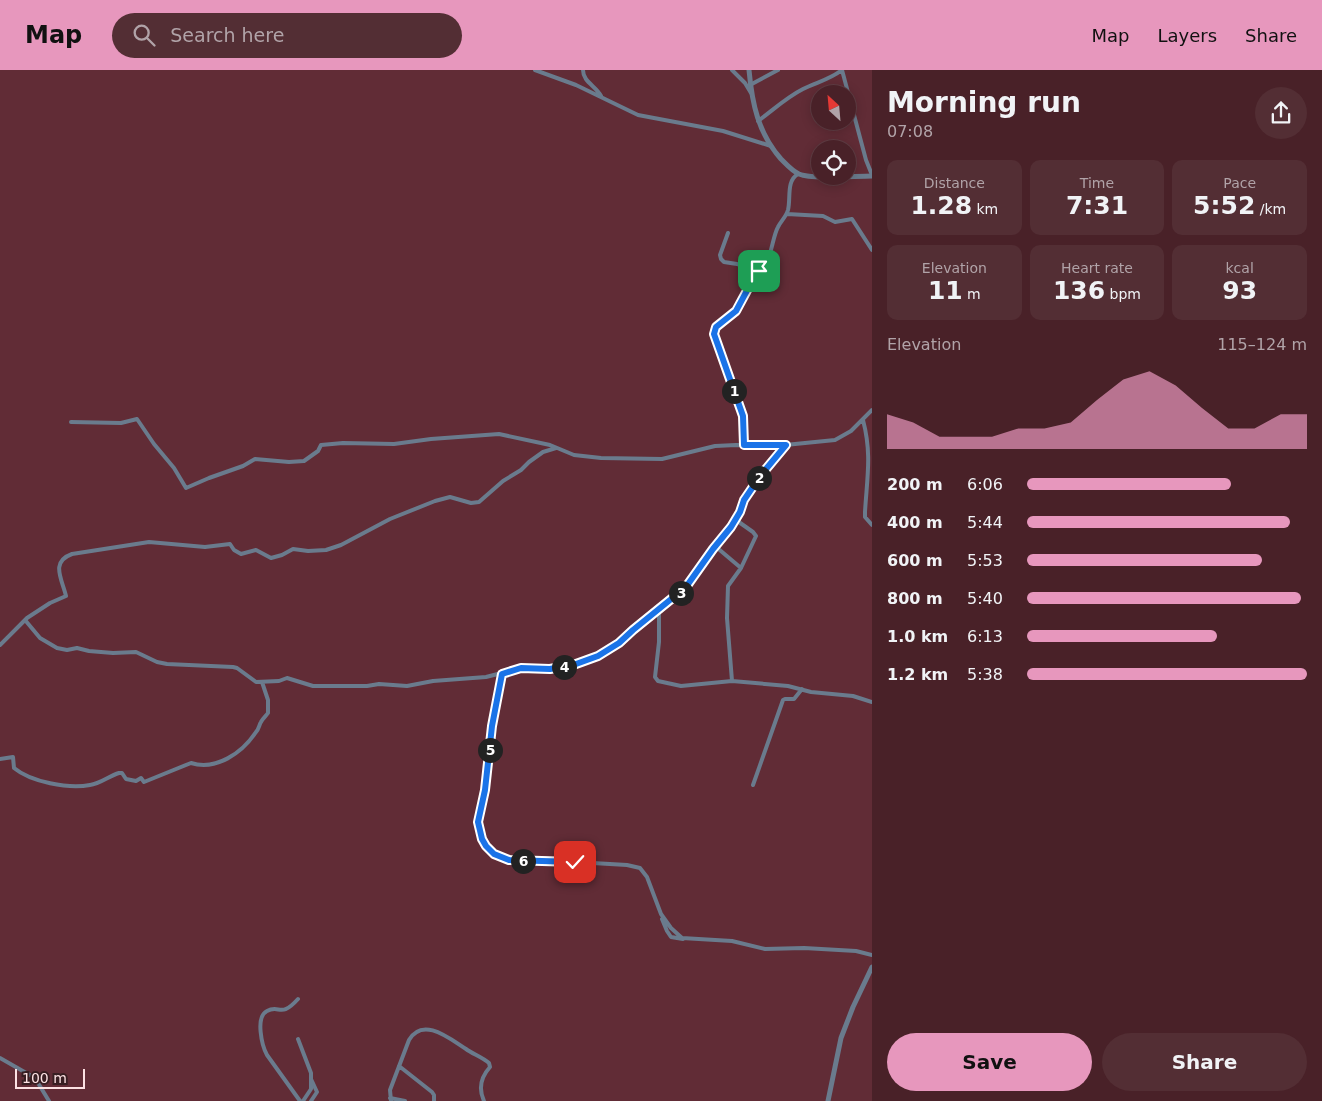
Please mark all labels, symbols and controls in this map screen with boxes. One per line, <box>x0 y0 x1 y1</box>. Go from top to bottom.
search box <box>112 13 462 58</box>
text: Map <box>25 21 82 49</box>
icon: search <box>130 21 158 49</box>
text: Search here <box>170 24 284 46</box>
text: Map <box>1091 25 1129 46</box>
text: Layers <box>1157 25 1217 46</box>
text: Share <box>1245 25 1297 46</box>
north arrow <box>811 85 856 130</box>
map controls <box>811 85 856 185</box>
text: Morning run <box>887 86 1081 119</box>
button: share <box>1255 87 1307 139</box>
text: 07:08 <box>887 122 933 141</box>
button: locate <box>811 140 856 185</box>
text: Distance <box>924 175 985 191</box>
text: Time <box>1080 175 1114 191</box>
text: Pace <box>1223 175 1256 191</box>
text: 1.28 <box>910 191 972 220</box>
text: 7:31 <box>1066 191 1128 220</box>
text: 5:52 <box>1193 191 1255 220</box>
text: km <box>972 201 998 217</box>
text: /km <box>1255 201 1286 217</box>
pin <box>738 250 780 292</box>
icon: arrive <box>745 257 773 285</box>
text: Elevation <box>922 260 987 276</box>
text: Heart rate <box>1061 260 1133 276</box>
text: kcal <box>1226 260 1254 276</box>
text: 11 <box>928 276 963 305</box>
text: 136 <box>1053 276 1105 305</box>
text: 93 <box>1222 276 1257 305</box>
text: m <box>963 286 981 302</box>
text: bpm <box>1105 286 1141 302</box>
text: Elevation <box>887 335 961 354</box>
text: 115–124 m <box>1217 335 1307 354</box>
pin: 1 <box>722 378 746 404</box>
text: 1 <box>730 383 739 399</box>
pin: 2 <box>746 466 772 490</box>
text: 2 <box>755 470 764 486</box>
text: 200 m <box>887 475 943 494</box>
text: 6:06 <box>967 475 1003 494</box>
text: 400 m <box>887 513 943 532</box>
text: 5:44 <box>967 513 1003 532</box>
text: 600 m <box>887 551 943 570</box>
text: 5:53 <box>967 551 1003 570</box>
pin: 3 <box>668 580 694 606</box>
text: 3 <box>677 585 686 601</box>
text: 800 m <box>887 589 943 608</box>
text: 5:40 <box>967 589 1003 608</box>
text: 1.0 km <box>887 627 948 646</box>
text: 6:13 <box>967 627 1003 646</box>
pin: 4 <box>552 654 576 680</box>
text: 4 <box>560 659 569 675</box>
text: 1.2 km <box>887 665 948 684</box>
text: 5:38 <box>967 665 1003 684</box>
pin: 5 <box>478 738 502 762</box>
text: 5 <box>486 742 495 758</box>
pin <box>554 841 596 883</box>
pin: 6 <box>510 848 536 874</box>
icon: check <box>561 848 589 876</box>
text: 6 <box>519 853 528 869</box>
button: Save <box>887 1033 1092 1091</box>
button: Share <box>1102 1033 1307 1091</box>
scale bar <box>15 1066 85 1089</box>
text: 100 m <box>22 1070 67 1086</box>

